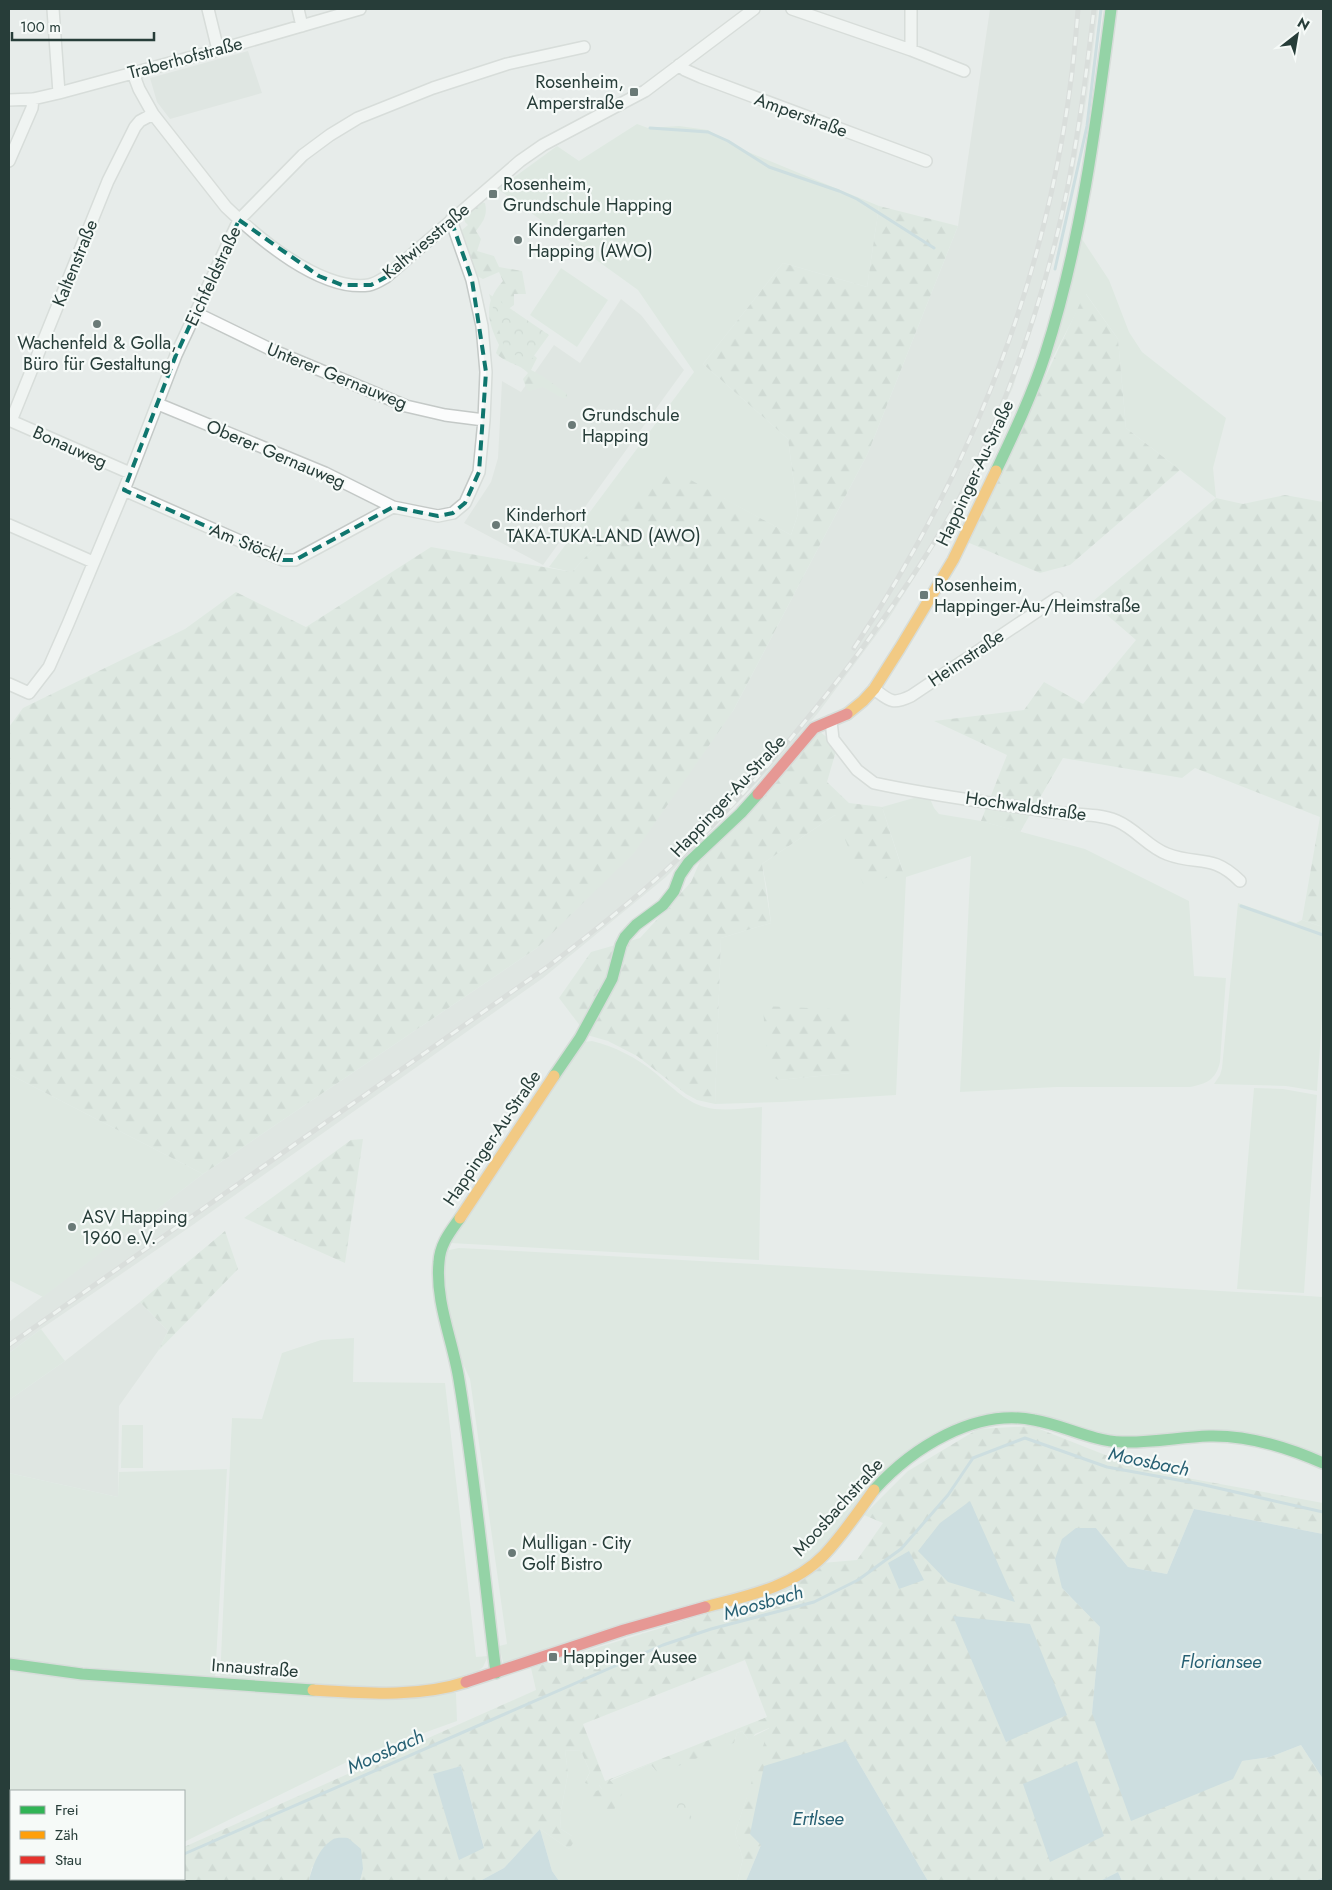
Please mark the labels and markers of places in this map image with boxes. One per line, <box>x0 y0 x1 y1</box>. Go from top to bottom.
place label: Rosenheim, Amperstraße <box>527 69 624 116</box>
marker: Rosenheim, Amperstraße <box>628 86 640 98</box>
place label: Rosenheim, Grundschule Happing <box>503 171 672 218</box>
marker: Rosenheim, Grundschule Happing <box>487 188 499 200</box>
place label: Kindergarten Happing (AWO) <box>528 217 653 264</box>
marker: Kindergarten Happing (AWO) <box>512 234 524 246</box>
marker: Wachenfeld & Golla, Büro für Gestaltung <box>91 318 103 330</box>
place label: Wachenfeld & Golla, Büro für Gestaltung <box>17 330 177 377</box>
place label: Grundschule Happing <box>582 402 679 449</box>
marker: Grundschule Happing <box>566 419 578 431</box>
place label: Kinderhort TAKA-TUKA-LAND (AWO) <box>506 502 701 549</box>
marker: Kinderhort TAKA-TUKA-LAND (AWO) <box>490 519 502 531</box>
place label: Rosenheim, Happinger-Au-/Heimstraße <box>934 572 1140 619</box>
marker: Rosenheim, Happinger-Au-/Heimstraße <box>918 589 930 601</box>
place label: ASV Happing 1960 e.V. <box>82 1204 187 1251</box>
marker: ASV Happing 1960 e.V. <box>66 1221 78 1233</box>
place label: Mulligan - City Golf Bistro <box>522 1530 631 1577</box>
marker: Mulligan - City Golf Bistro <box>506 1547 518 1559</box>
place label: Happinger Ausee <box>563 1644 697 1670</box>
marker: Happinger Ausee <box>547 1651 559 1663</box>

